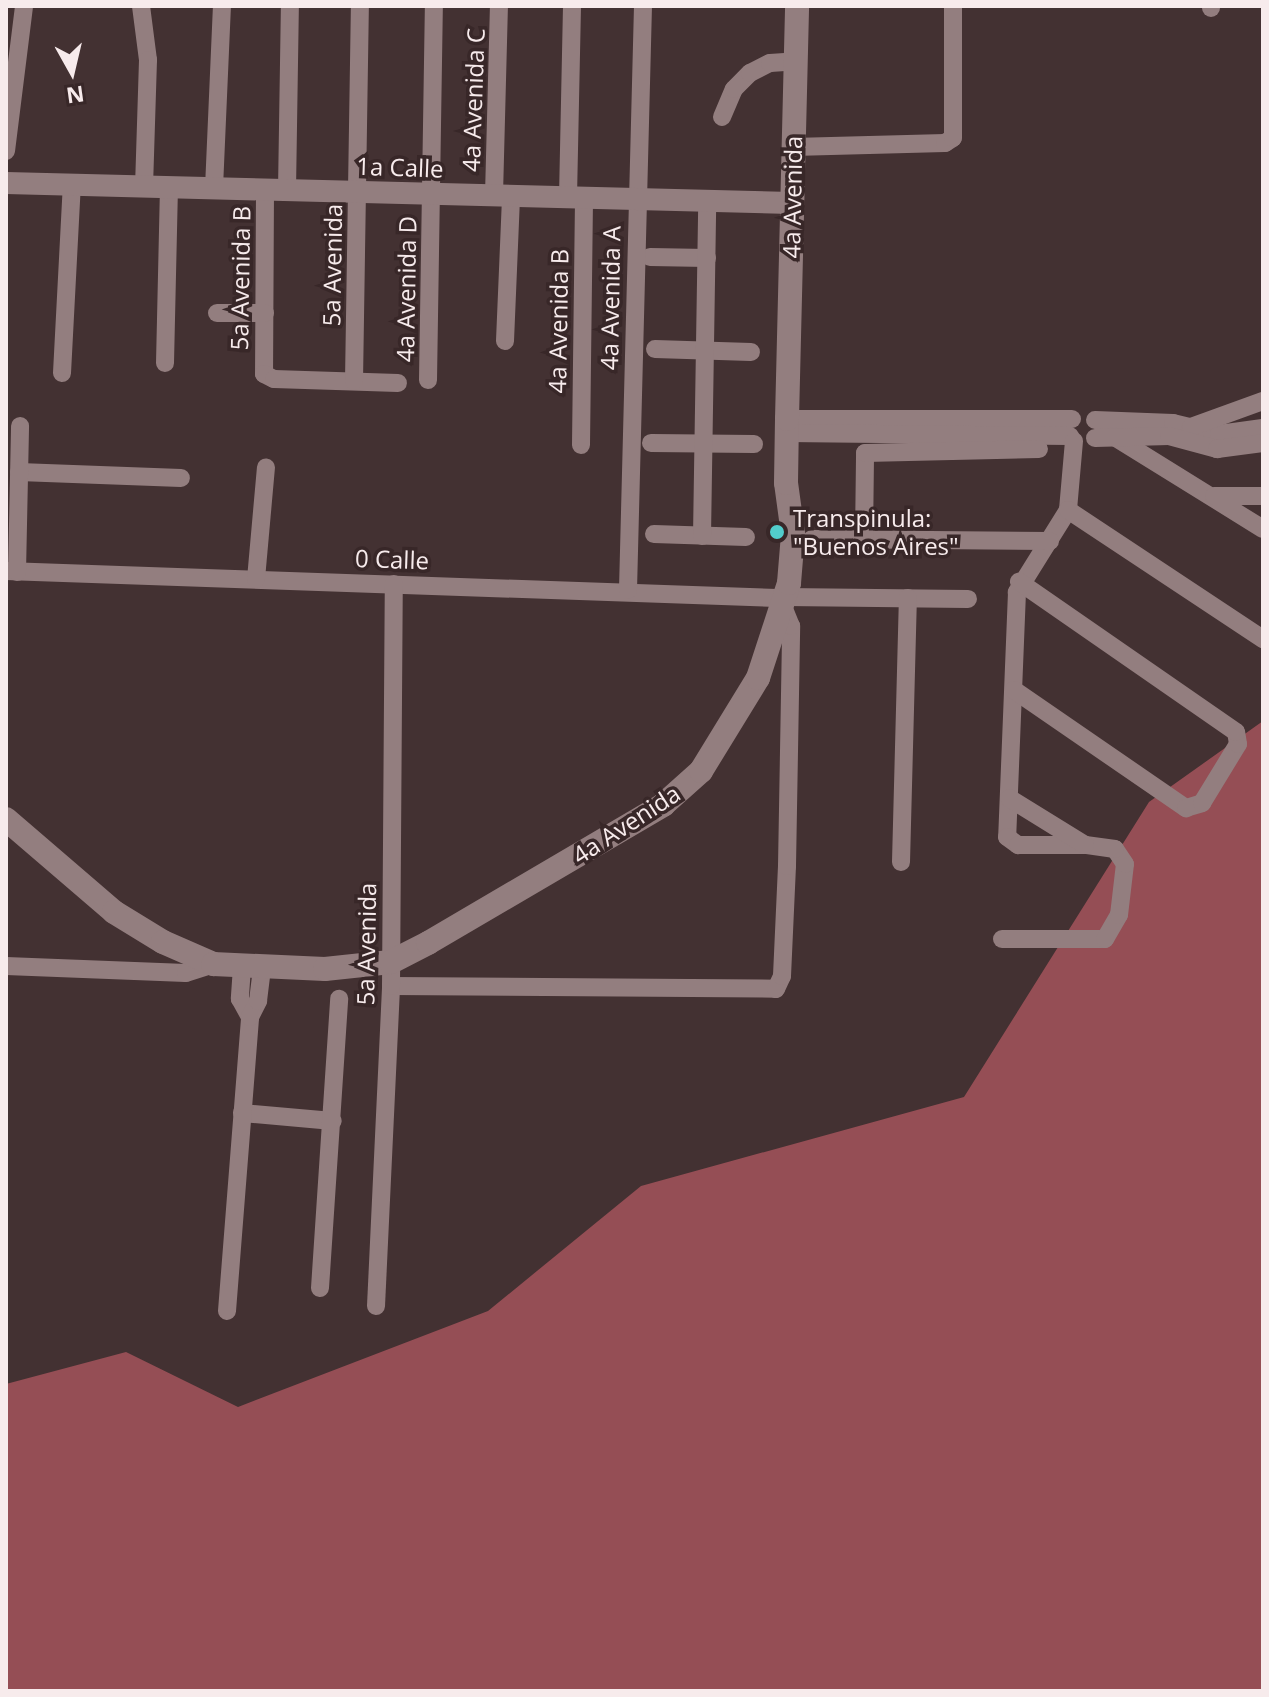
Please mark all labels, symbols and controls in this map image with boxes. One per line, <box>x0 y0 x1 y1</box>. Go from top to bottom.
street label: 4a Avenida C <box>456 28 490 172</box>
north arrow <box>32 32 112 112</box>
text: N <box>64 80 86 112</box>
street label: 4a Avenida <box>777 135 807 259</box>
street label: 1a Calle <box>356 151 444 183</box>
street label: 5a Avenida <box>317 203 347 327</box>
street label: 5a Avenida B <box>224 206 256 350</box>
street label: 4a Avenida D <box>390 216 422 362</box>
street label: 4a Avenida A <box>594 226 626 370</box>
street label: 4a Avenida B <box>542 249 574 393</box>
place label: Transpinula: "Buenos Aires" <box>793 504 959 560</box>
marker: Transpinula: "Buenos Aires" <box>768 523 786 541</box>
street label: 0 Calle <box>355 543 429 575</box>
street label: 4a Avenida <box>567 779 685 869</box>
street label: 5a Avenida <box>351 882 381 1006</box>

